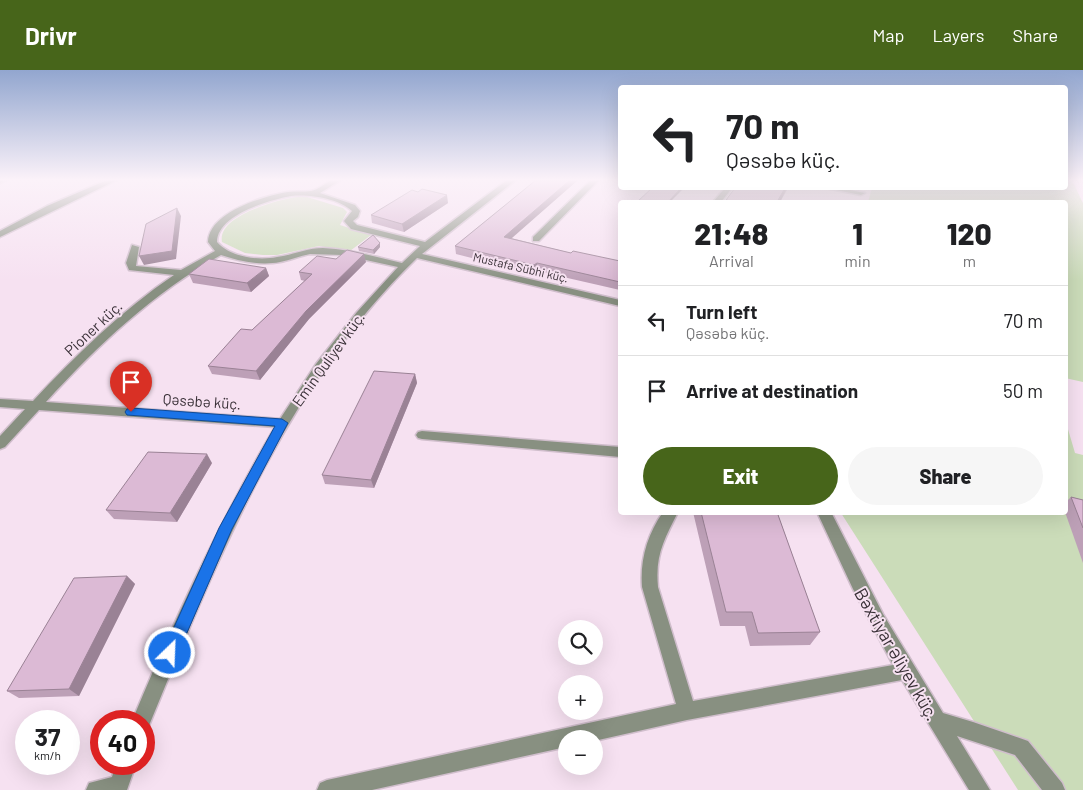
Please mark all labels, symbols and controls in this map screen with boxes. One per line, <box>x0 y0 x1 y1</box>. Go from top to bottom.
text: Drivr <box>25 21 77 50</box>
text: Map <box>872 24 904 46</box>
text: Layers <box>932 24 985 46</box>
text: Share <box>1013 24 1058 46</box>
text: 70 m <box>726 104 800 146</box>
icon: left <box>643 105 708 170</box>
text: Qəsəbə küç. <box>726 146 841 172</box>
text: 21:48 <box>694 215 768 251</box>
text: 1 <box>852 215 863 251</box>
text: 120 <box>947 215 992 251</box>
street label: Mustafa Sübhi küç. <box>472 249 570 285</box>
text: Arrival <box>709 251 754 270</box>
text: min <box>845 251 871 270</box>
text: m <box>963 251 976 270</box>
street label: Pioner küç. <box>60 297 126 359</box>
text: Turn left <box>686 300 757 323</box>
icon: left <box>643 307 671 335</box>
street label: Emin Quliyev küç. <box>288 308 368 410</box>
text: 70 m <box>1004 309 1043 332</box>
text: Qəsəbə küç. <box>686 323 769 342</box>
pin <box>110 361 152 412</box>
icon: arrive <box>117 368 145 396</box>
icon: arrive <box>643 377 671 405</box>
text: Arrive at destination <box>686 379 858 402</box>
text: 50 m <box>1003 379 1043 402</box>
street label: Qəsəbə küç. <box>162 389 242 413</box>
button: Exit <box>643 447 838 505</box>
button: Share <box>848 447 1043 505</box>
street label: Bəxtiyar Əliyev küç. <box>850 584 944 724</box>
map controls <box>558 620 603 775</box>
button: search <box>558 620 603 665</box>
position arrow <box>143 626 195 678</box>
button: + <box>558 675 603 720</box>
speed limit sign: 40 <box>90 710 155 775</box>
text: 37 <box>35 721 60 751</box>
button: − <box>558 730 603 775</box>
text: km/h <box>34 748 61 762</box>

